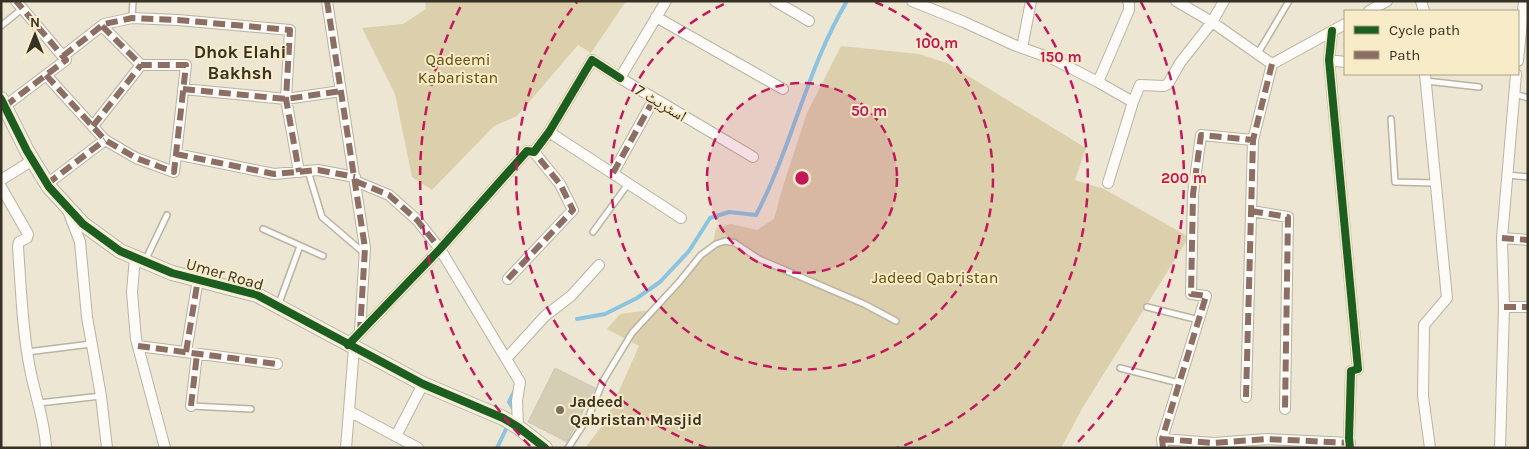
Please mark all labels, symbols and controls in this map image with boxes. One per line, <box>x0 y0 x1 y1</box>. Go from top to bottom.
north arrow <box>10 10 60 60</box>
legend <box>1344 10 1519 75</box>
text: N <box>30 14 40 31</box>
text: Cycle path <box>1389 21 1460 39</box>
text: 100 m <box>916 34 958 52</box>
district label: Dhok Elahi Bakhsh <box>194 41 286 84</box>
text: Path <box>1389 46 1420 64</box>
text: 150 m <box>1040 48 1082 66</box>
park label: Qadeemi Kabaristan <box>418 50 498 87</box>
street label: اسٹریٹ 7 <box>632 80 690 126</box>
text: 50 m <box>851 102 887 120</box>
centre of rings <box>793 169 811 187</box>
text: 200 m <box>1161 169 1207 187</box>
street label: Umer Road <box>184 254 266 294</box>
park label: Jadeed Qabristan <box>872 268 998 287</box>
place label: Jadeed Qabristan Masjid <box>570 392 702 429</box>
marker: Jadeed Qabristan Masjid <box>554 404 566 416</box>

